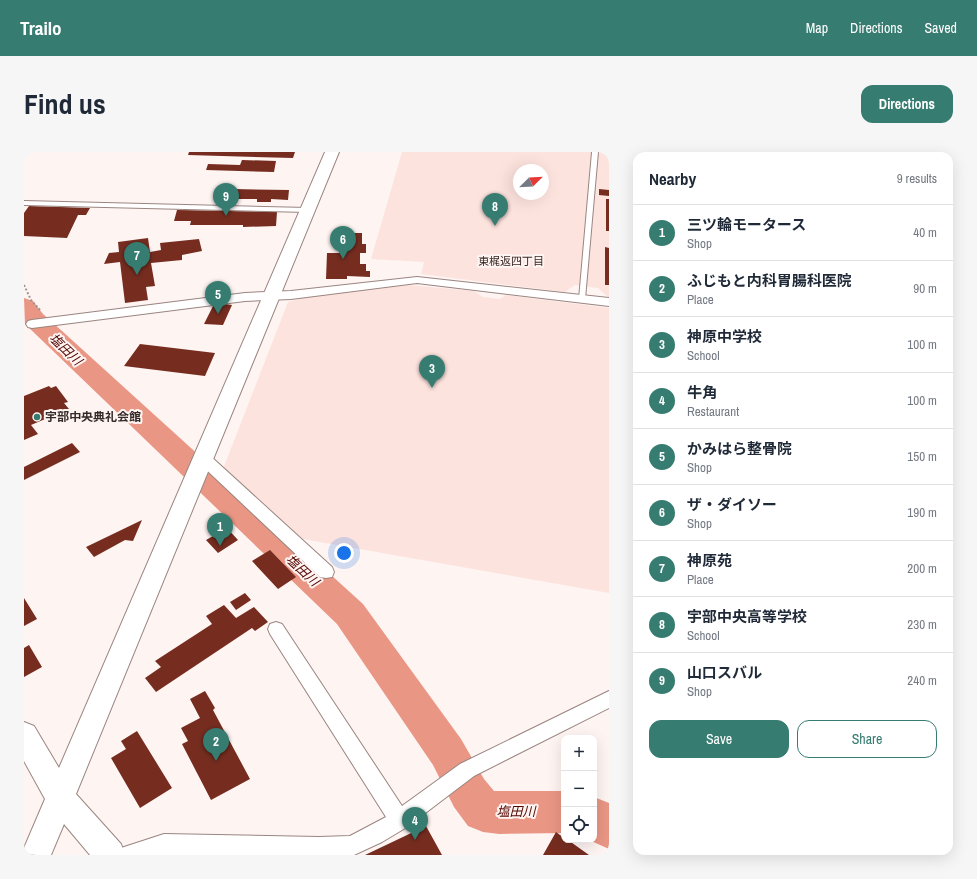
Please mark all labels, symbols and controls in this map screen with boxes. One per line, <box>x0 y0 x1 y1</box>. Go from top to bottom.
text: Trailo <box>20 15 62 41</box>
text: Map <box>806 19 828 37</box>
text: Directions <box>850 19 902 37</box>
text: Saved <box>924 19 957 37</box>
text: Find us <box>24 85 106 123</box>
button: Directions <box>861 85 953 123</box>
north arrow <box>513 164 549 200</box>
text: Nearby <box>649 167 696 190</box>
text: 9 results <box>897 170 937 187</box>
pin: 9 <box>213 183 239 216</box>
pin: 8 <box>482 193 508 226</box>
text: 三ツ輪モータース <box>687 214 806 235</box>
text: 1 <box>659 224 665 241</box>
text: 40 m <box>913 224 937 241</box>
pin: 6 <box>330 226 356 259</box>
text: Shop <box>687 235 712 252</box>
pin: 7 <box>124 242 150 275</box>
district label: 東梶返四丁目 <box>478 254 544 268</box>
text: ふじもと内科胃腸科医院 <box>687 270 852 291</box>
text: 2 <box>659 280 665 297</box>
text: 90 m <box>913 280 937 297</box>
pin: 5 <box>205 281 231 314</box>
text: Place <box>687 291 714 308</box>
text: 神原中学校 <box>687 326 762 347</box>
water label: 塩田川 <box>46 330 87 370</box>
text: 3 <box>659 336 665 353</box>
text: 100 m <box>907 336 937 353</box>
text: School <box>687 347 720 364</box>
pin: 3 <box>419 355 445 388</box>
text: 牛角 <box>687 382 717 403</box>
text: 4 <box>659 392 665 409</box>
text: 100 m <box>907 392 937 409</box>
text: Restaurant <box>687 403 739 420</box>
place label: 宇部中央典礼会館 <box>45 409 141 425</box>
marker: 宇部中央典礼会館 <box>32 412 42 422</box>
text: かみはら整骨院 <box>687 438 792 459</box>
text: 5 <box>659 448 665 465</box>
text: 150 m <box>907 448 937 465</box>
text: Shop <box>687 459 712 476</box>
text: ザ・ダイソー <box>687 494 777 515</box>
text: 6 <box>659 504 665 521</box>
text: 190 m <box>907 504 937 521</box>
pin: 1 <box>207 513 233 546</box>
text: Shop <box>687 515 712 532</box>
your location <box>334 543 354 563</box>
text: 神原苑 <box>687 550 732 571</box>
water label: 塩田川 <box>283 551 324 591</box>
text: 7 <box>659 560 665 577</box>
text: 200 m <box>907 560 937 577</box>
text: Place <box>687 571 714 588</box>
text: 宇部中央高等学校 <box>687 606 807 627</box>
text: 8 <box>659 616 665 633</box>
text: 230 m <box>907 616 937 633</box>
text: School <box>687 627 720 644</box>
text: 山口スバル <box>687 662 762 683</box>
text: 9 <box>659 672 665 689</box>
text: 240 m <box>907 672 937 689</box>
text: Shop <box>687 683 712 700</box>
button: Save <box>649 720 789 758</box>
button: Share <box>797 720 937 758</box>
pin: 2 <box>203 728 229 761</box>
map controls <box>561 735 597 843</box>
button: + <box>561 735 597 771</box>
button: − <box>561 771 597 807</box>
water label: 塩田川 <box>496 803 537 820</box>
pin: 4 <box>402 807 428 840</box>
button: locate <box>561 807 597 843</box>

